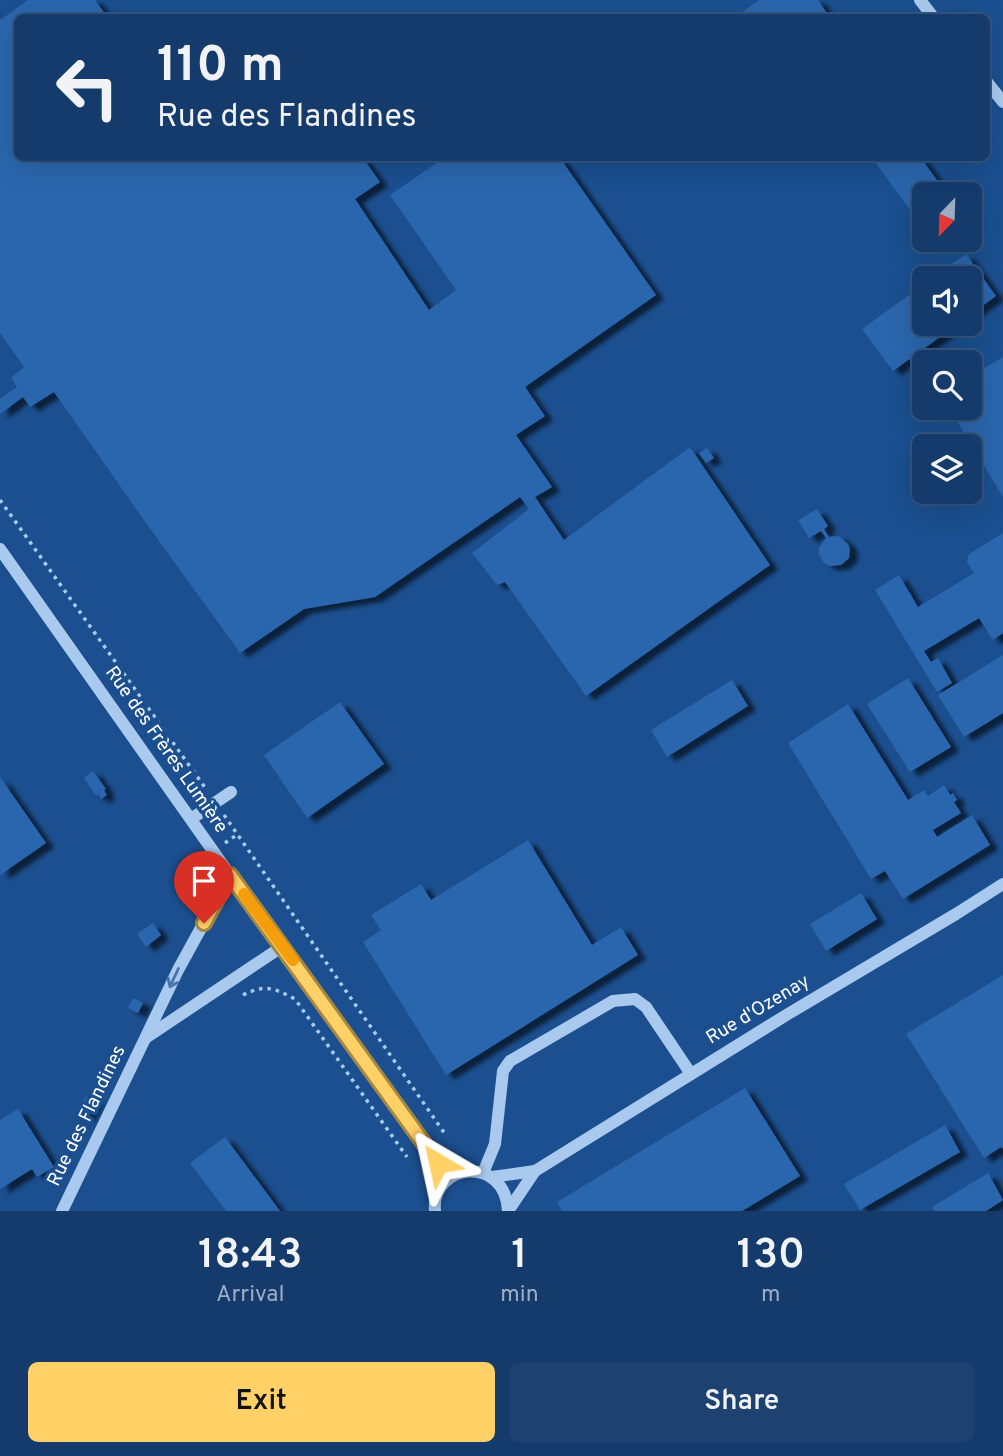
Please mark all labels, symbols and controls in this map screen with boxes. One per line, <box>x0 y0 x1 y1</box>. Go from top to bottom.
text: 110 m <box>157 37 284 99</box>
icon: left <box>42 42 133 133</box>
text: Rue des Flandines <box>157 98 416 138</box>
north arrow <box>912 182 982 252</box>
map controls <box>912 182 982 504</box>
button: sound <box>912 266 982 336</box>
button: search <box>912 350 982 420</box>
button: layers <box>912 434 982 504</box>
street label: Rue des Frères Lumière <box>99 662 233 838</box>
pin <box>174 851 234 923</box>
icon: arrive <box>185 862 223 900</box>
one-way arrow <box>167 967 180 988</box>
street label: Rue d'Ozenay <box>702 970 814 1050</box>
street label: Rue des Flandines <box>42 1042 132 1190</box>
position arrow <box>401 1126 475 1200</box>
text: 18:43 <box>198 1230 302 1283</box>
text: 1 <box>511 1230 528 1283</box>
text: 130 <box>737 1230 805 1283</box>
text: Arrival <box>216 1281 284 1310</box>
text: min <box>500 1281 539 1310</box>
text: m <box>761 1281 781 1310</box>
button: Exit <box>28 1362 495 1442</box>
button: Share <box>509 1362 975 1442</box>

